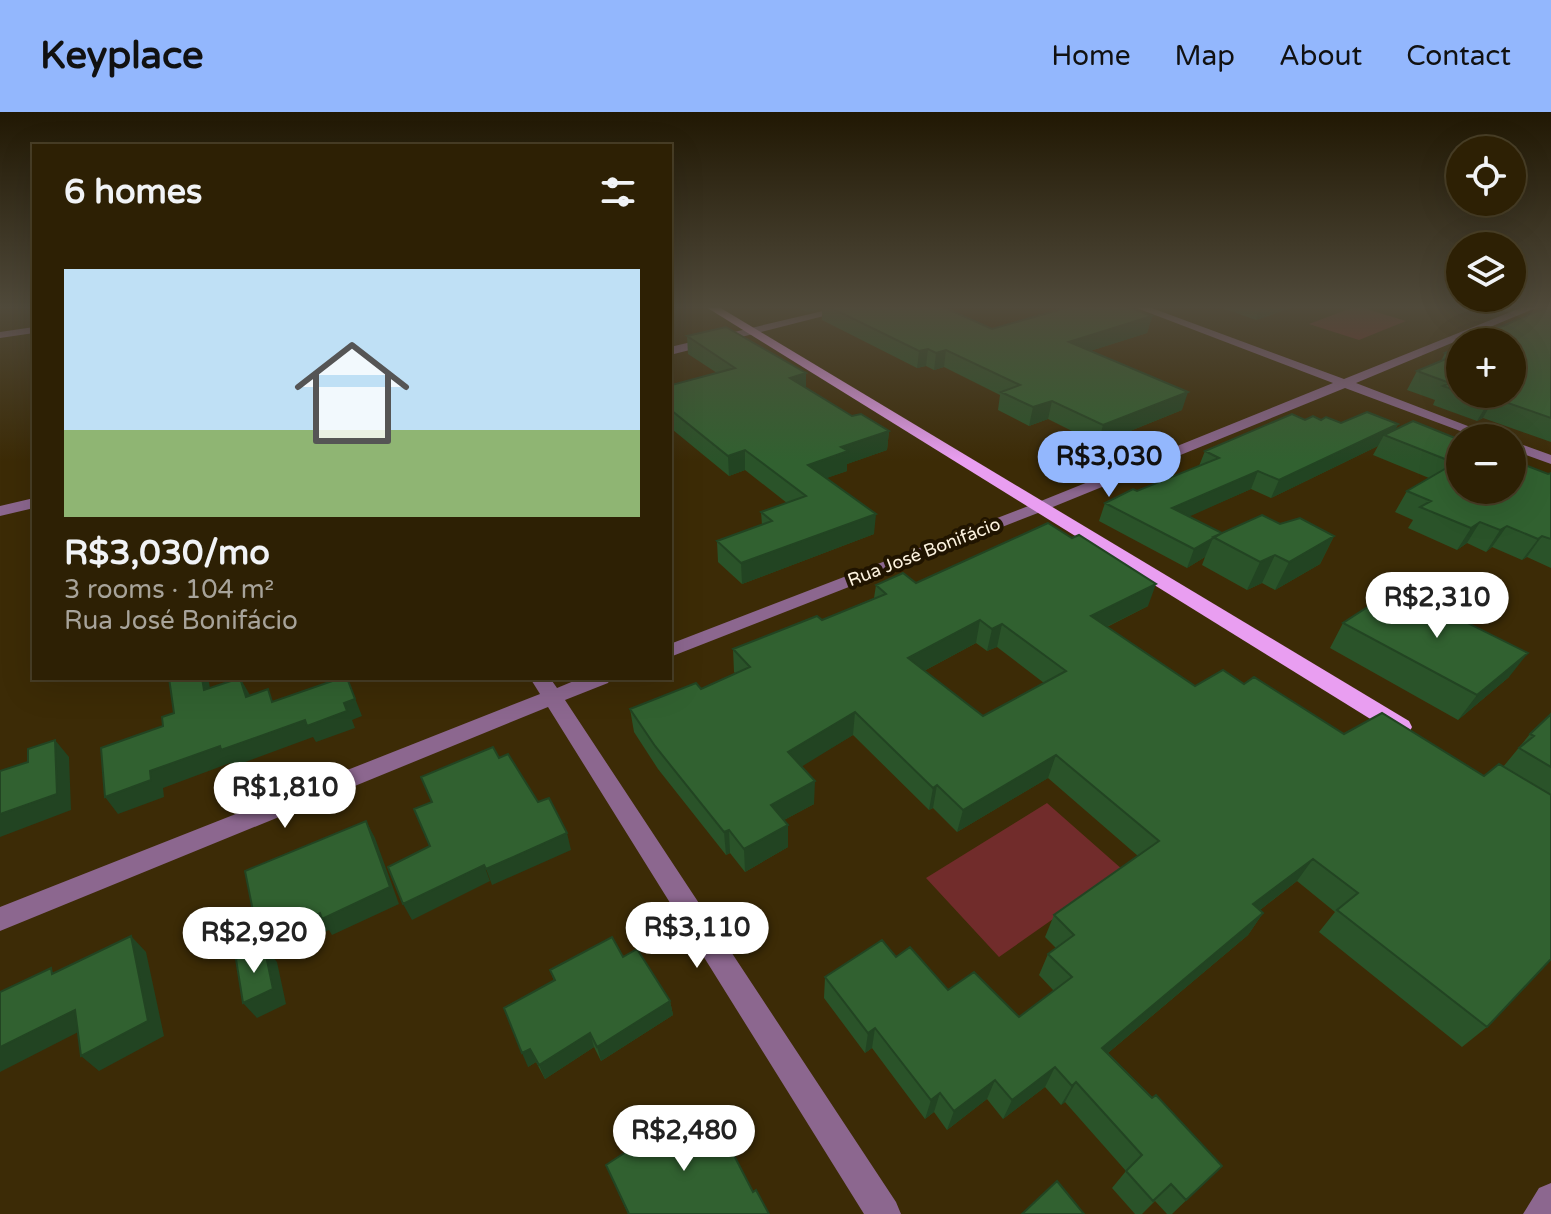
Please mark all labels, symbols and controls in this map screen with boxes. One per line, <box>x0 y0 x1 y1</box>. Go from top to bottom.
text: Keyplace <box>40 33 204 79</box>
text: Home <box>1051 39 1131 73</box>
text: Map <box>1175 39 1235 73</box>
text: About <box>1279 39 1362 73</box>
text: Contact <box>1406 39 1511 73</box>
map controls <box>1446 136 1526 504</box>
button: locate <box>1446 136 1526 216</box>
icon: filters <box>596 170 640 214</box>
text: 6 homes <box>64 172 202 213</box>
button: layers <box>1446 232 1526 312</box>
icon: home <box>280 321 424 465</box>
button: + <box>1446 328 1526 408</box>
button: − <box>1446 424 1526 504</box>
pin: R$3,030 <box>1035 431 1183 499</box>
text: R$3,030 <box>1056 441 1162 472</box>
street label: Rua José Bonifácio <box>844 513 1004 591</box>
text: R$3,030/mo <box>64 533 270 574</box>
pin: R$2,310 <box>1363 572 1511 640</box>
text: 3 rooms · 104 m² <box>64 574 274 605</box>
text: R$2,310 <box>1384 582 1490 613</box>
text: Rua José Bonifácio <box>64 605 298 636</box>
pin: R$1,810 <box>211 762 359 830</box>
text: R$1,810 <box>232 772 338 803</box>
pin: R$3,110 <box>623 902 771 970</box>
pin: R$2,920 <box>180 907 328 975</box>
text: R$3,110 <box>644 912 750 943</box>
text: R$2,920 <box>201 917 307 948</box>
pin: R$2,480 <box>610 1105 758 1173</box>
text: R$2,480 <box>631 1115 737 1146</box>

